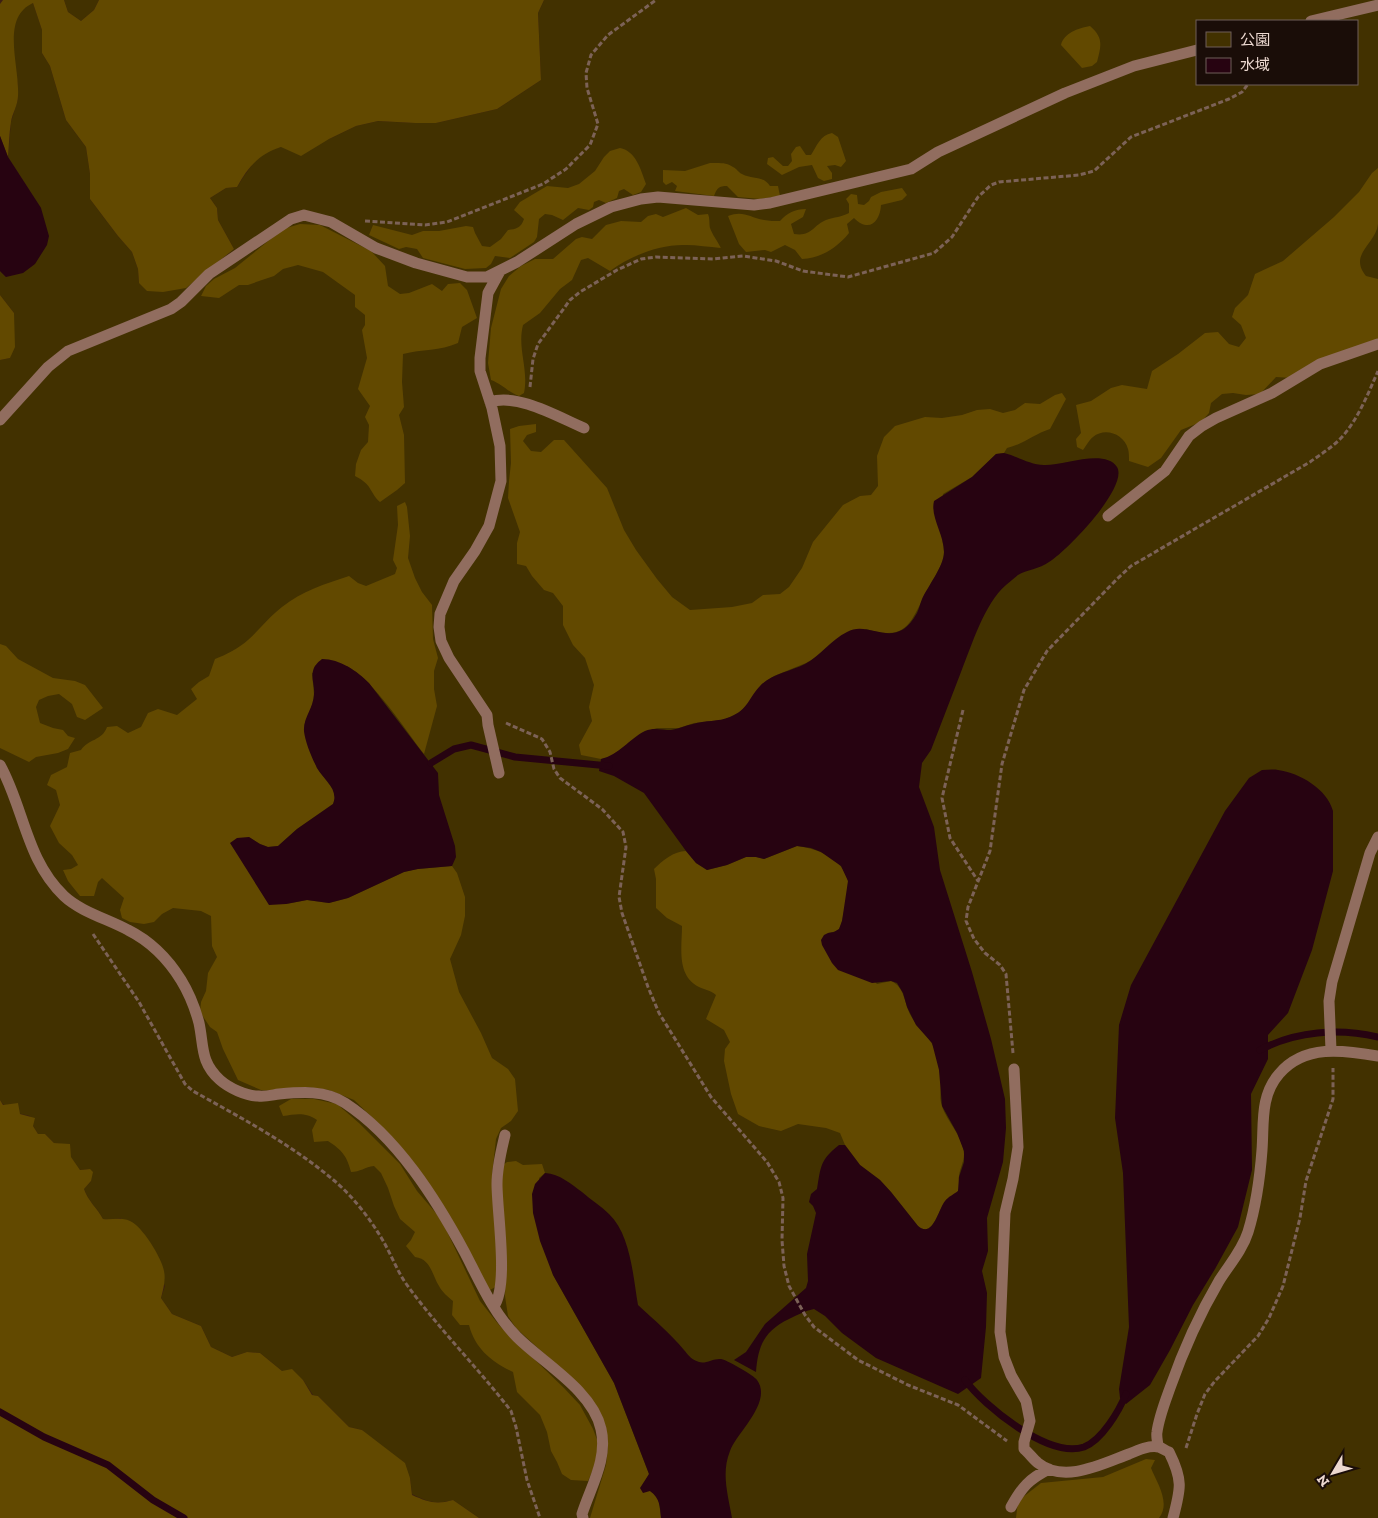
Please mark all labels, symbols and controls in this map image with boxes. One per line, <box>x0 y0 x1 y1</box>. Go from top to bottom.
legend <box>1196 20 1358 85</box>
text: 公園 <box>1240 31 1270 49</box>
text: 水域 <box>1240 56 1270 74</box>
north arrow <box>1308 1448 1358 1498</box>
text: N <box>1313 1471 1333 1490</box>

